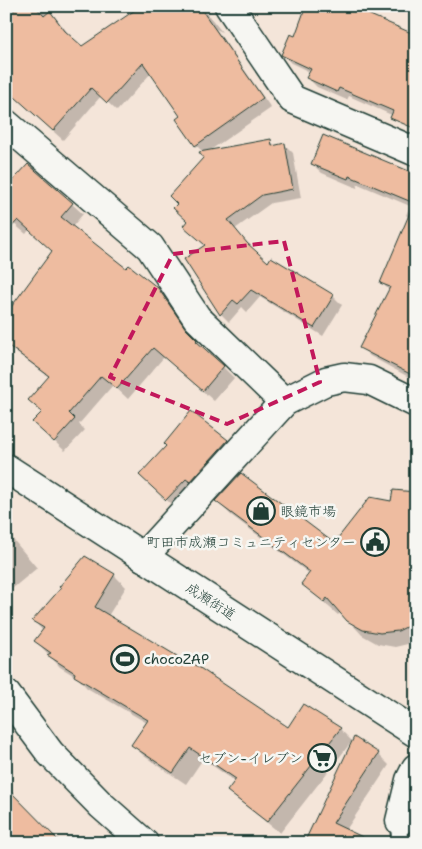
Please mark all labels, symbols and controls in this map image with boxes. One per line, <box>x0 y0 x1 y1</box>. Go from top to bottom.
shop icon: 眼鏡市場 <box>246 496 276 526</box>
place label: 眼鏡市場 <box>280 502 336 520</box>
public building icon: 町田市成瀬コミュニティセンター <box>360 527 390 557</box>
place label: 町田市成瀬コミュニティセンター <box>147 533 356 551</box>
street label: 成瀬街道 <box>183 578 239 624</box>
sports icon: chocoZAP <box>110 644 140 674</box>
place label: chocoZAP <box>144 650 209 668</box>
supermarket icon: セブン-イレブン <box>307 743 337 773</box>
place label: セブン-イレブン <box>198 749 303 767</box>

